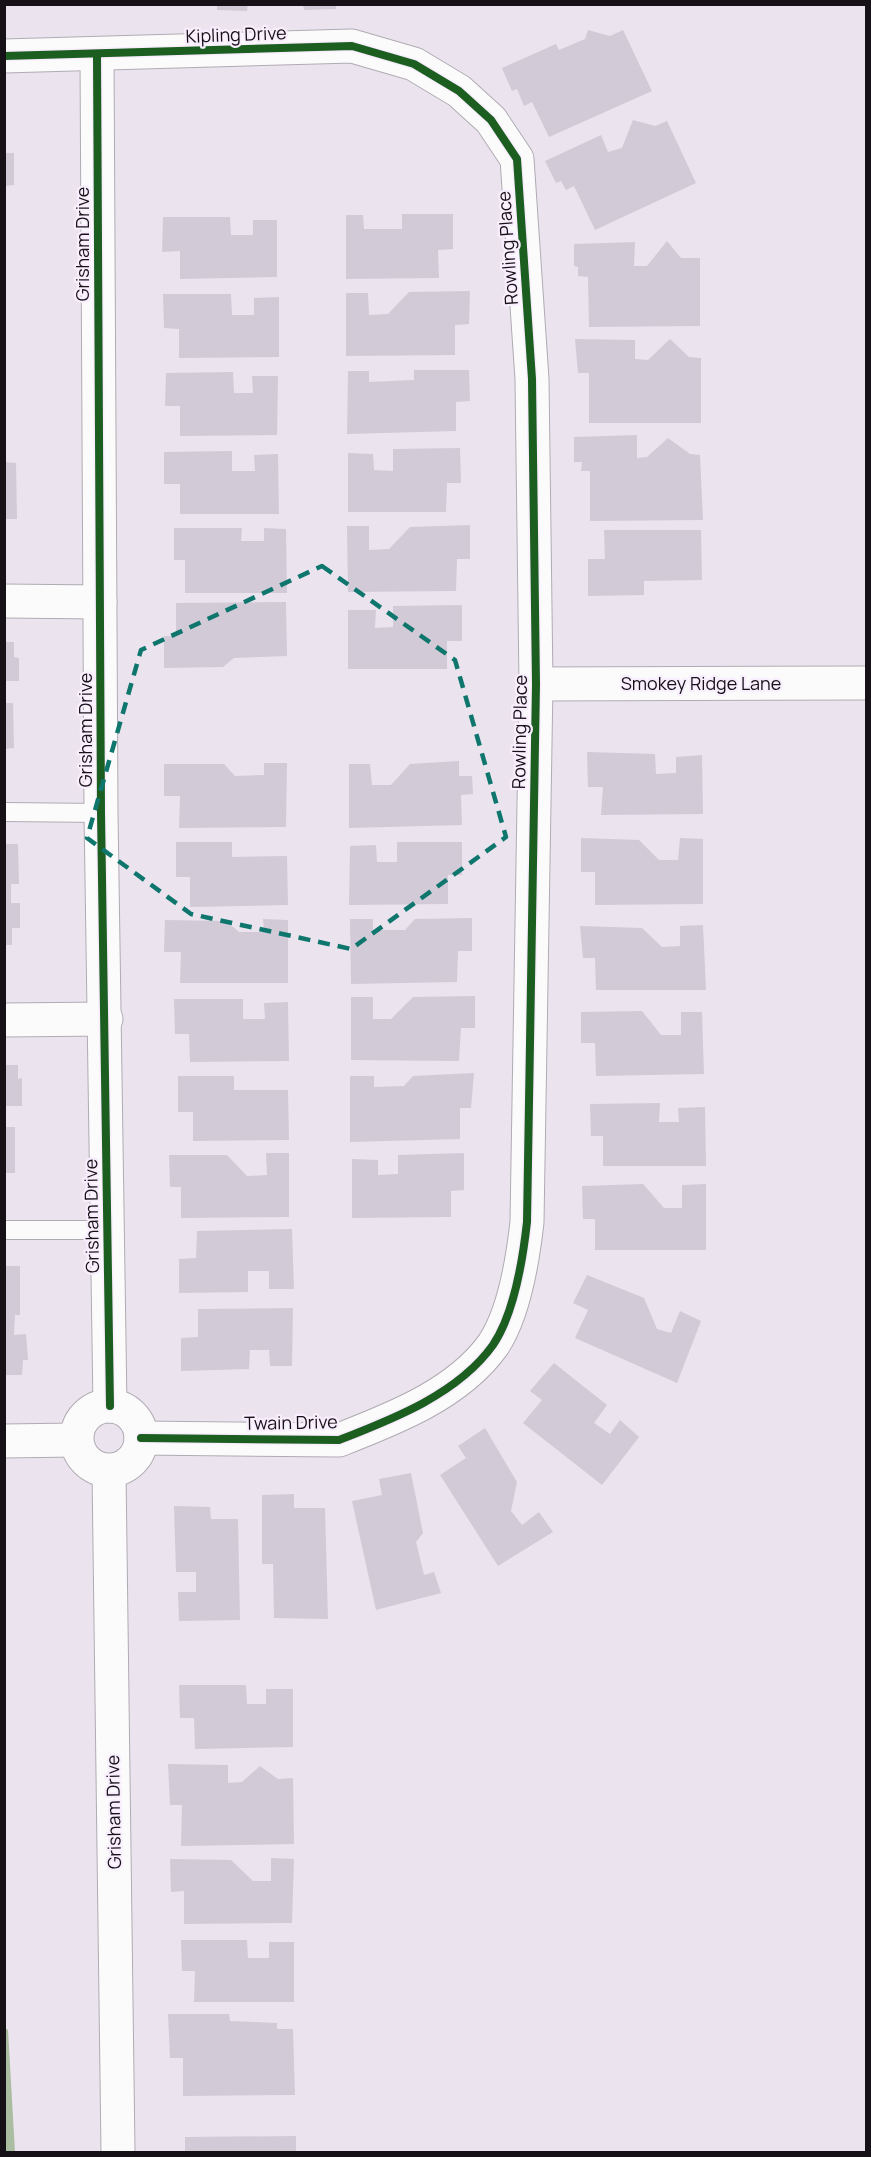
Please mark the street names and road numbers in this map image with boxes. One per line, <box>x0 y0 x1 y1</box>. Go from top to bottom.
street label: Kipling Drive <box>185 20 287 48</box>
street label: Grisham Drive <box>70 187 94 301</box>
street label: Rowling Place <box>491 190 523 306</box>
street label: Smokey Ridge Lane <box>621 671 781 695</box>
street label: Grisham Drive <box>73 673 97 787</box>
street label: Rowling Place <box>506 675 532 789</box>
street label: Grisham Drive <box>78 1159 104 1273</box>
street label: Twain Drive <box>244 1409 338 1435</box>
street label: Grisham Drive <box>100 1755 126 1869</box>

